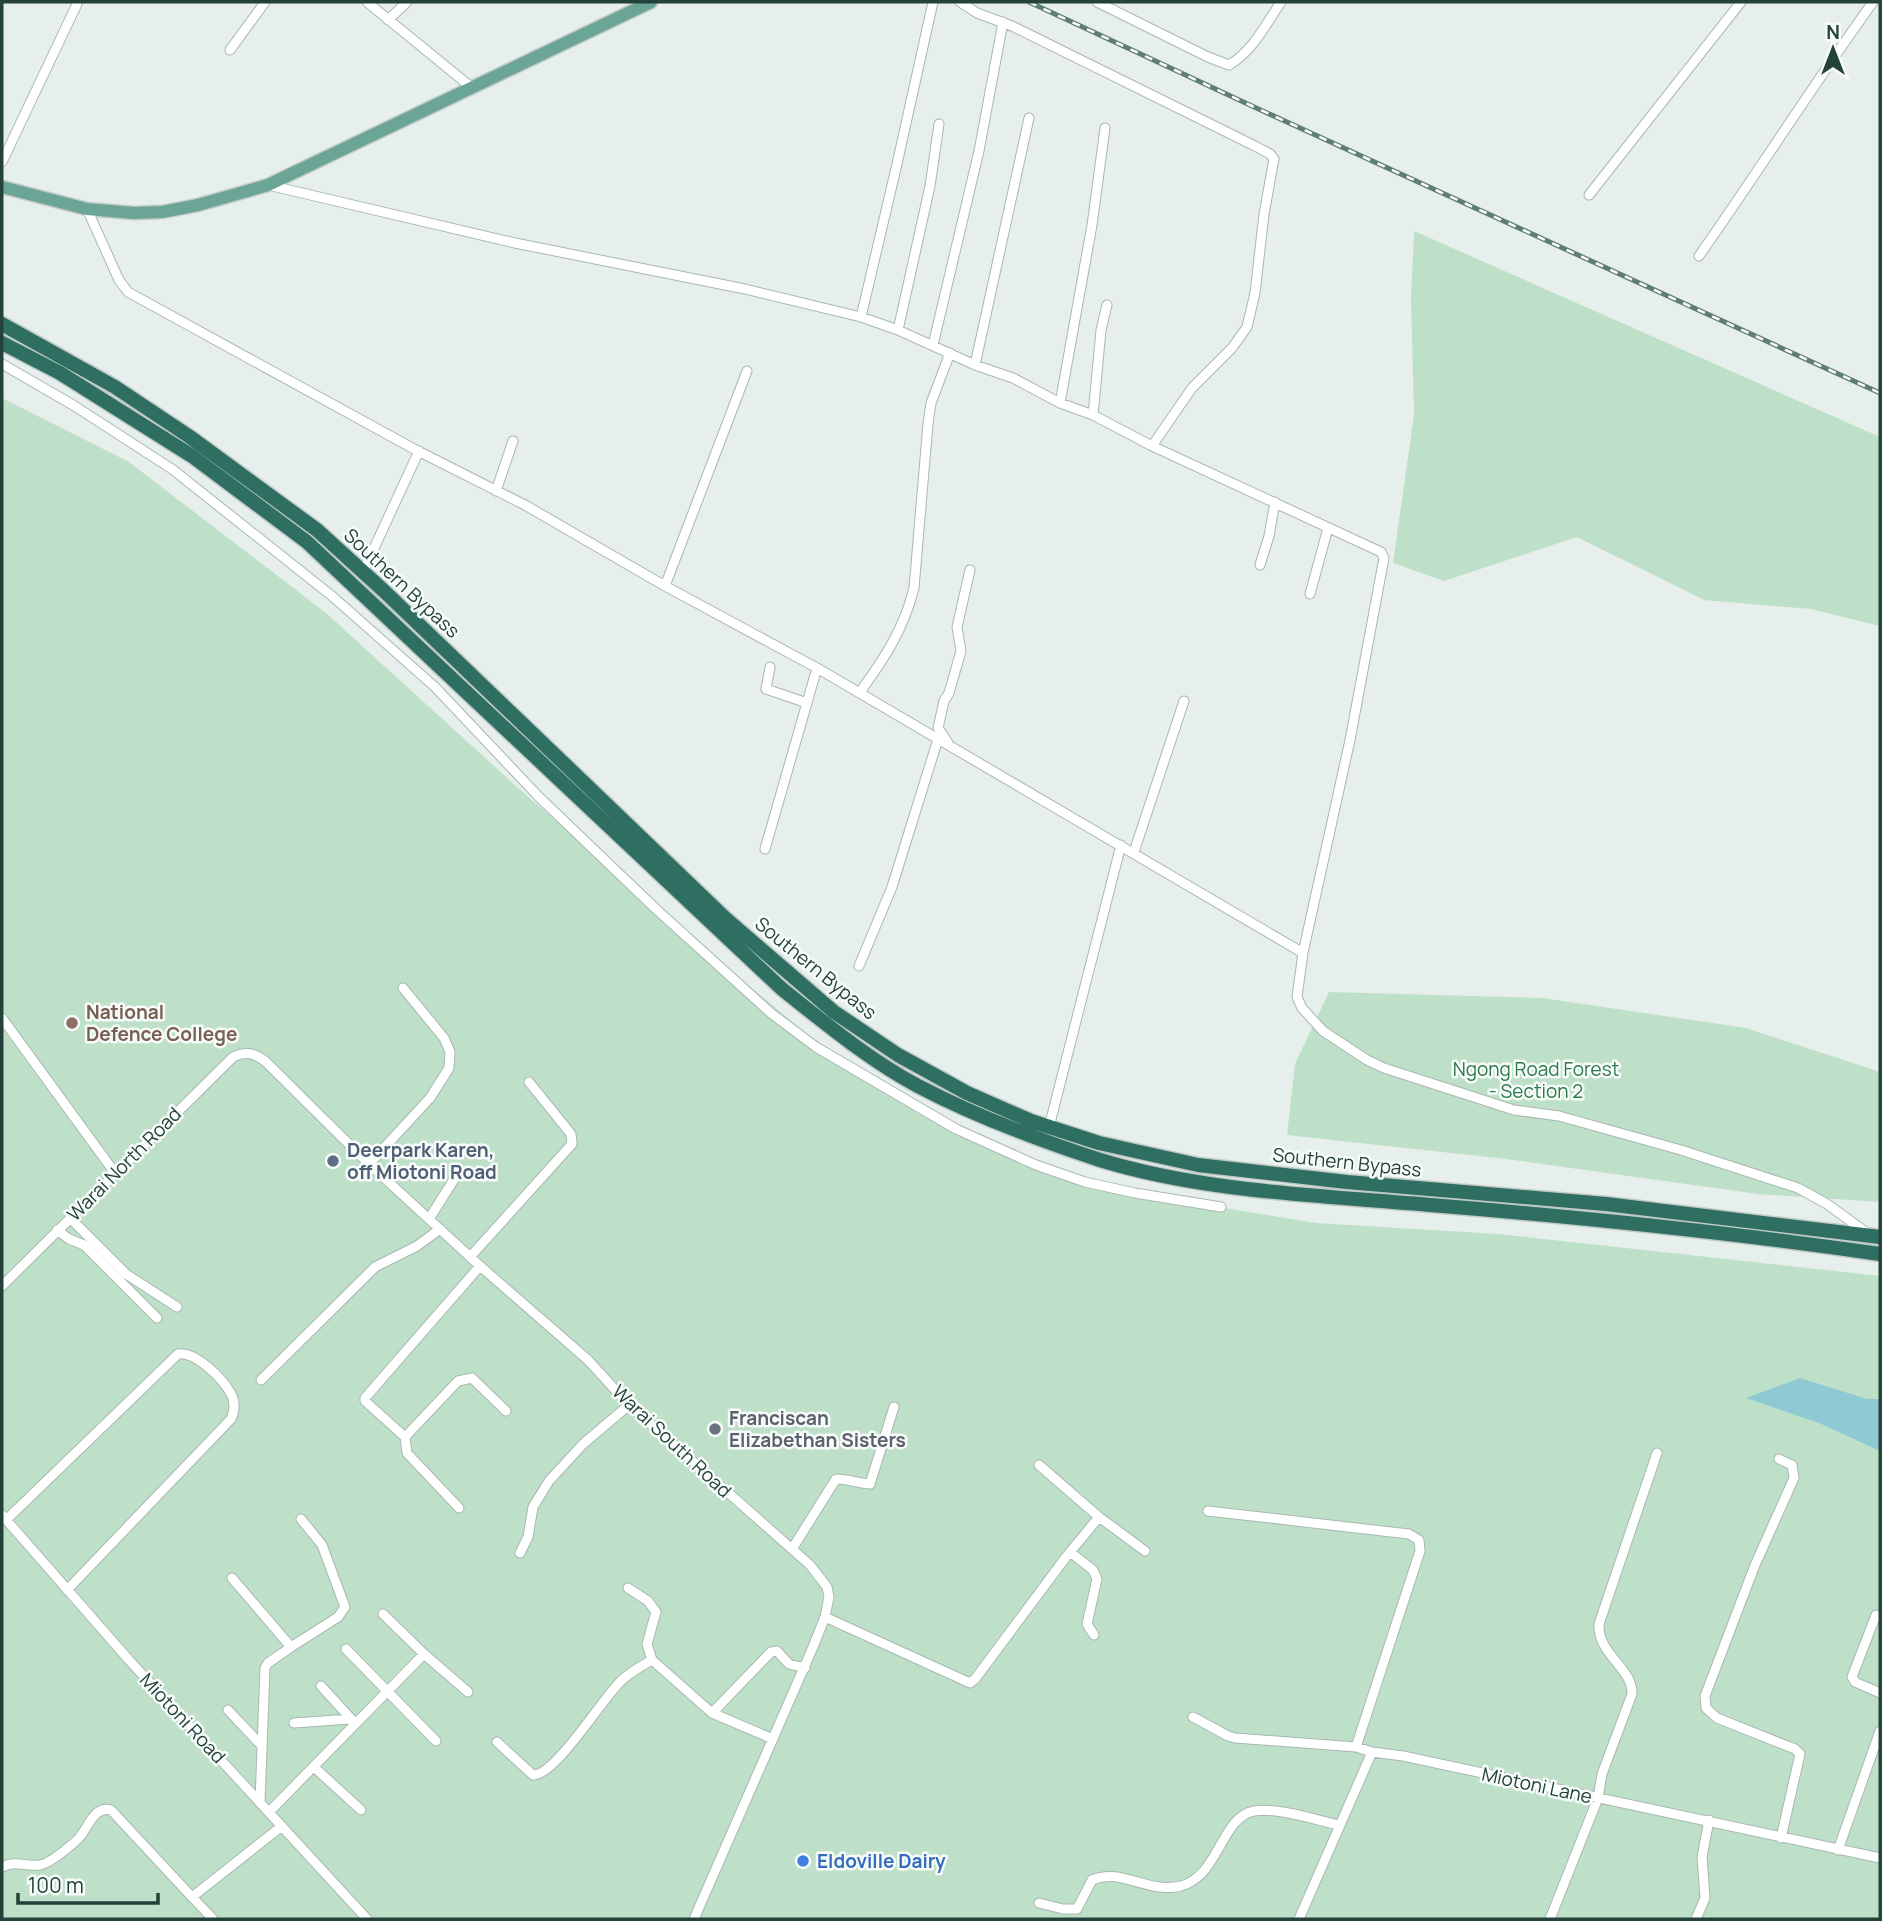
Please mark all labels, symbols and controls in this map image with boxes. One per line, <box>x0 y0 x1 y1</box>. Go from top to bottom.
north arrow <box>1798 14 1868 84</box>
text: N <box>1826 19 1840 45</box>
street label: Southern Bypass <box>338 522 466 644</box>
street label: Southern Bypass <box>750 911 882 1025</box>
place label: National Defence College <box>86 999 237 1047</box>
marker: National Defence College <box>64 1015 80 1031</box>
park label: Ngong Road Forest - Section 2 <box>1453 1056 1619 1104</box>
street label: Warai North Road <box>61 1101 187 1227</box>
place label: Deerpark Karen, off Miotoni Road <box>347 1137 497 1185</box>
street label: Southern Bypass <box>1271 1141 1423 1183</box>
marker: Deerpark Karen, off Miotoni Road <box>325 1153 341 1169</box>
street label: Warai South Road <box>607 1379 737 1503</box>
place label: Franciscan Elizabethan Sisters <box>729 1405 906 1453</box>
marker: Franciscan Elizabethan Sisters <box>707 1421 723 1437</box>
street label: Miotoni Road <box>134 1667 232 1769</box>
street label: Miotoni Lane <box>1479 1761 1595 1809</box>
place label: Eldoville Dairy <box>817 1848 946 1874</box>
marker: Eldoville Dairy <box>795 1853 811 1869</box>
scale bar <box>18 1862 158 1906</box>
text: 100 m <box>28 1871 84 1899</box>

